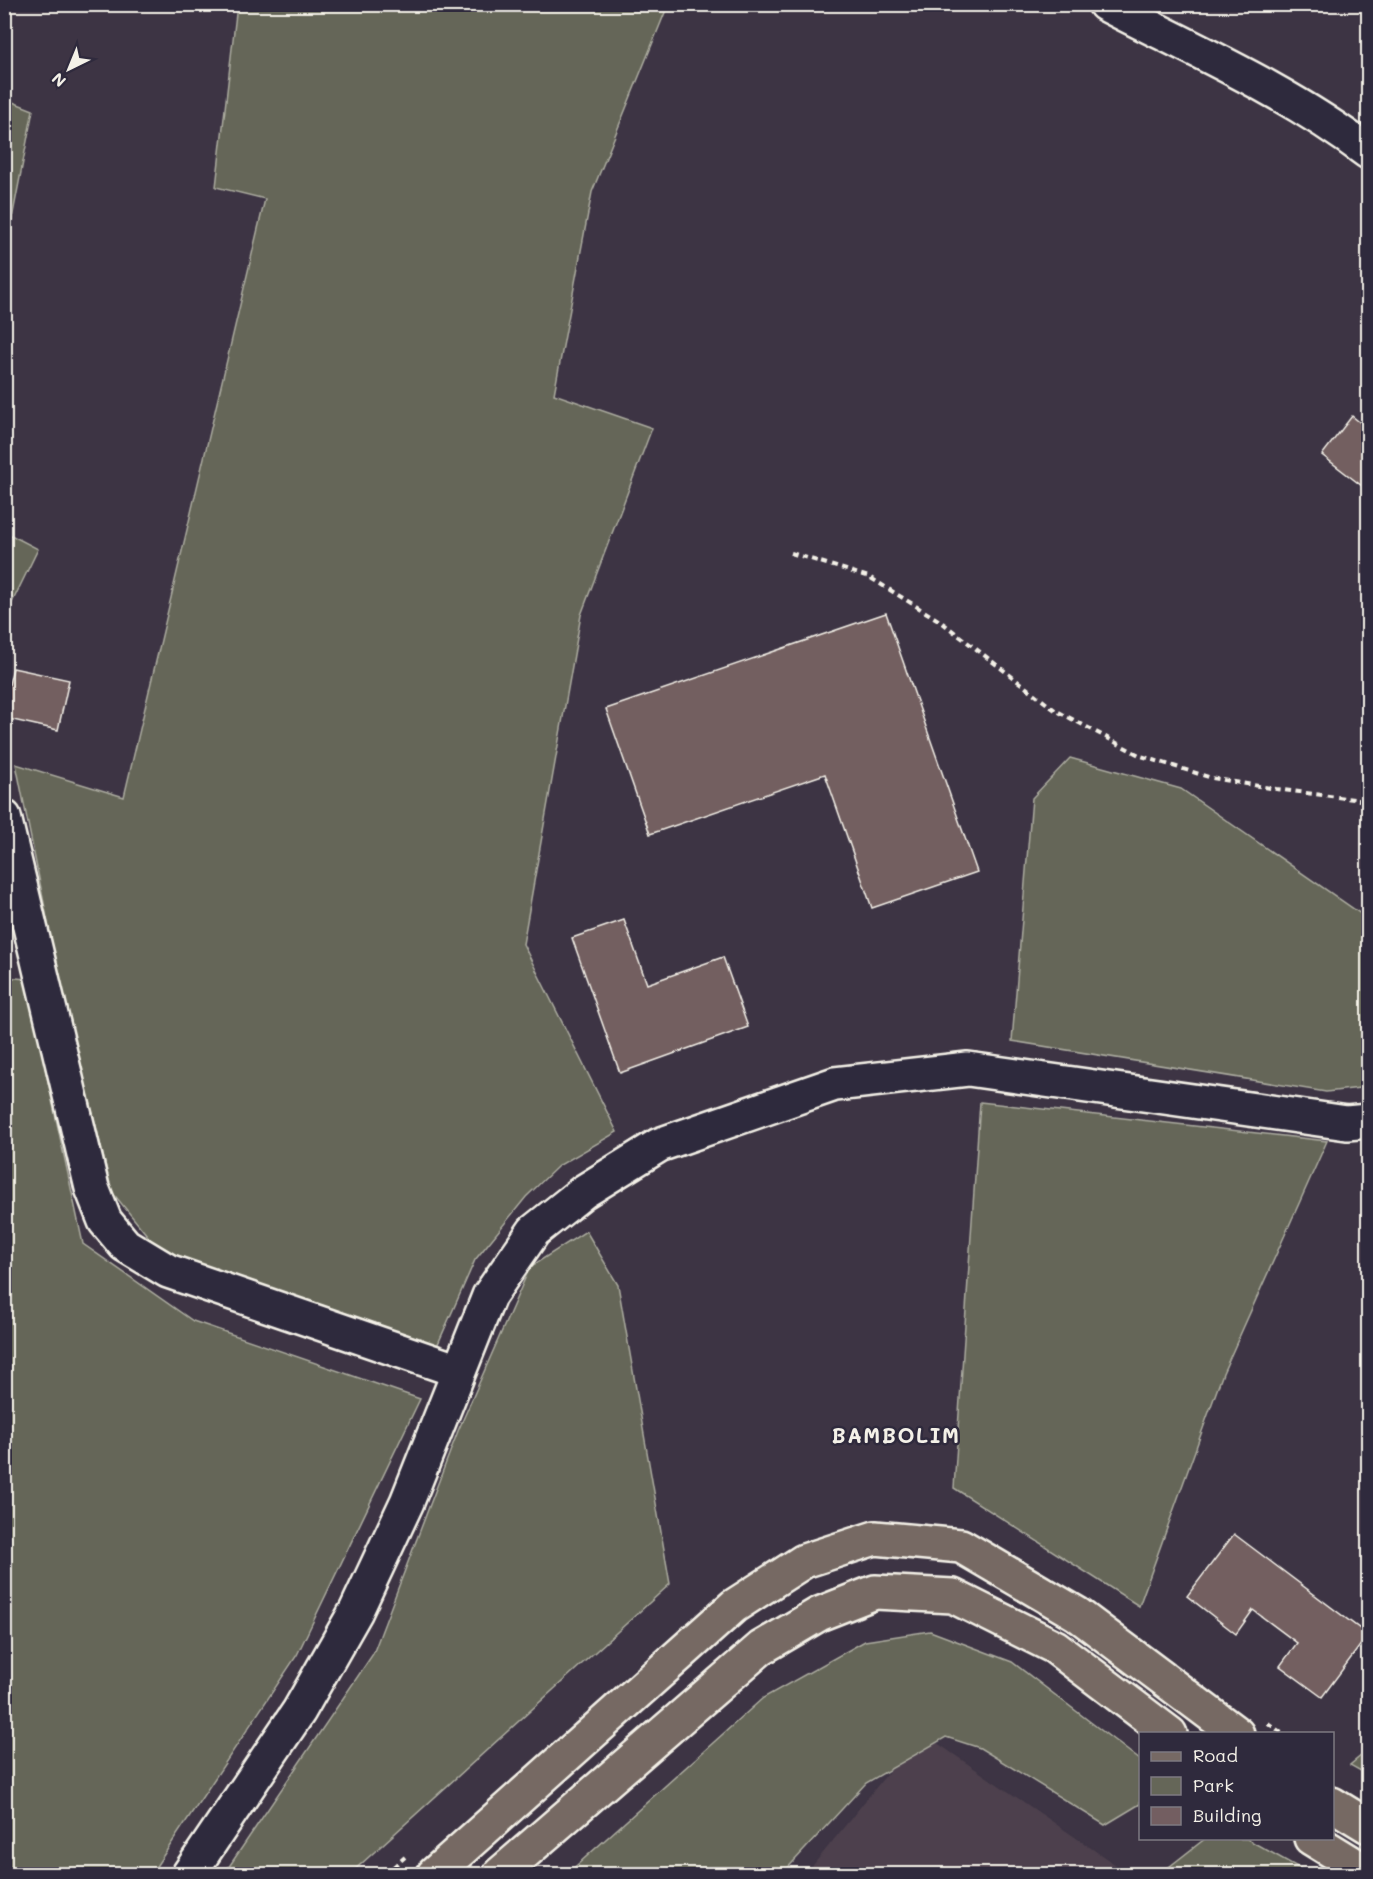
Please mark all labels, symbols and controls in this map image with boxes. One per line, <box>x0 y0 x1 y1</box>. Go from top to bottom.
north arrow <box>39 39 99 99</box>
text: N <box>47 69 70 92</box>
district label: BAMBOLIM <box>832 1421 960 1448</box>
legend <box>1139 1732 1334 1840</box>
text: Road <box>1193 1743 1238 1767</box>
text: Park <box>1193 1773 1234 1797</box>
text: Building <box>1193 1803 1261 1827</box>

